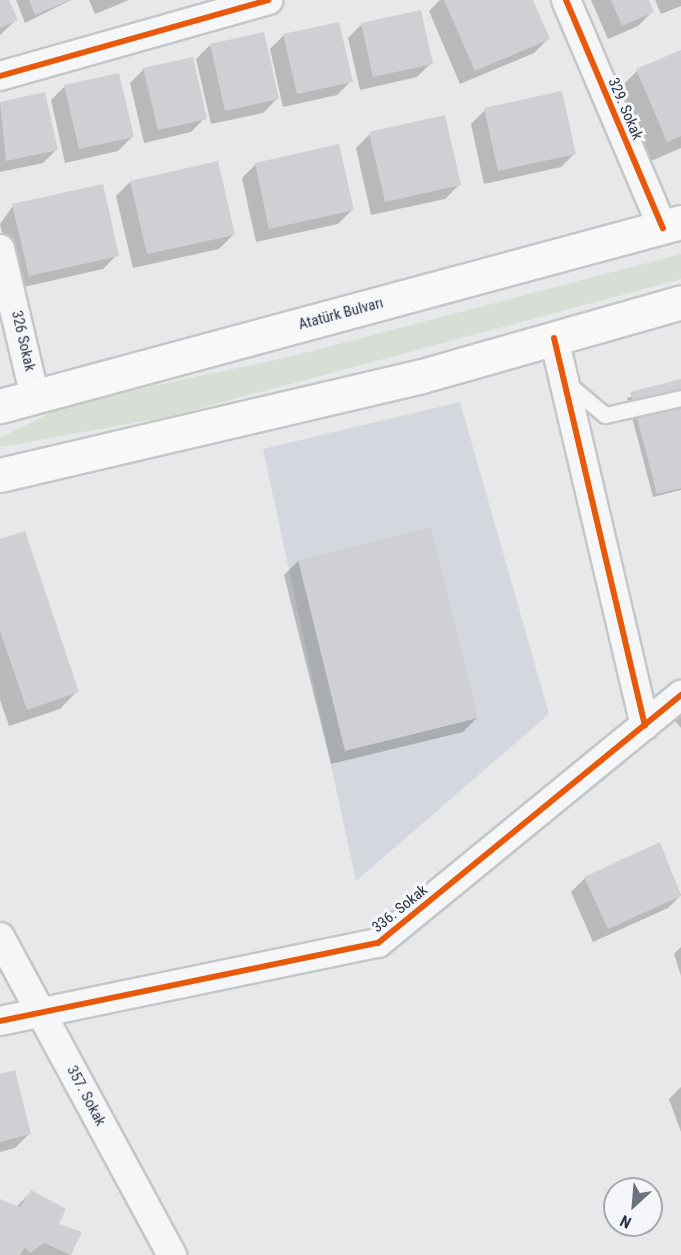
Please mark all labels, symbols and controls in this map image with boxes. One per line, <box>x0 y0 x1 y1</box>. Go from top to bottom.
street label: 329. Sokak <box>604 75 646 143</box>
street label: Atatürk Bulvarı <box>297 294 385 334</box>
street label: 326 Sokak <box>7 309 39 373</box>
street label: 336. Sokak <box>369 881 431 937</box>
street label: 357. Sokak <box>63 1063 109 1129</box>
north arrow <box>603 1177 663 1237</box>
text: N <box>617 1211 634 1233</box>

